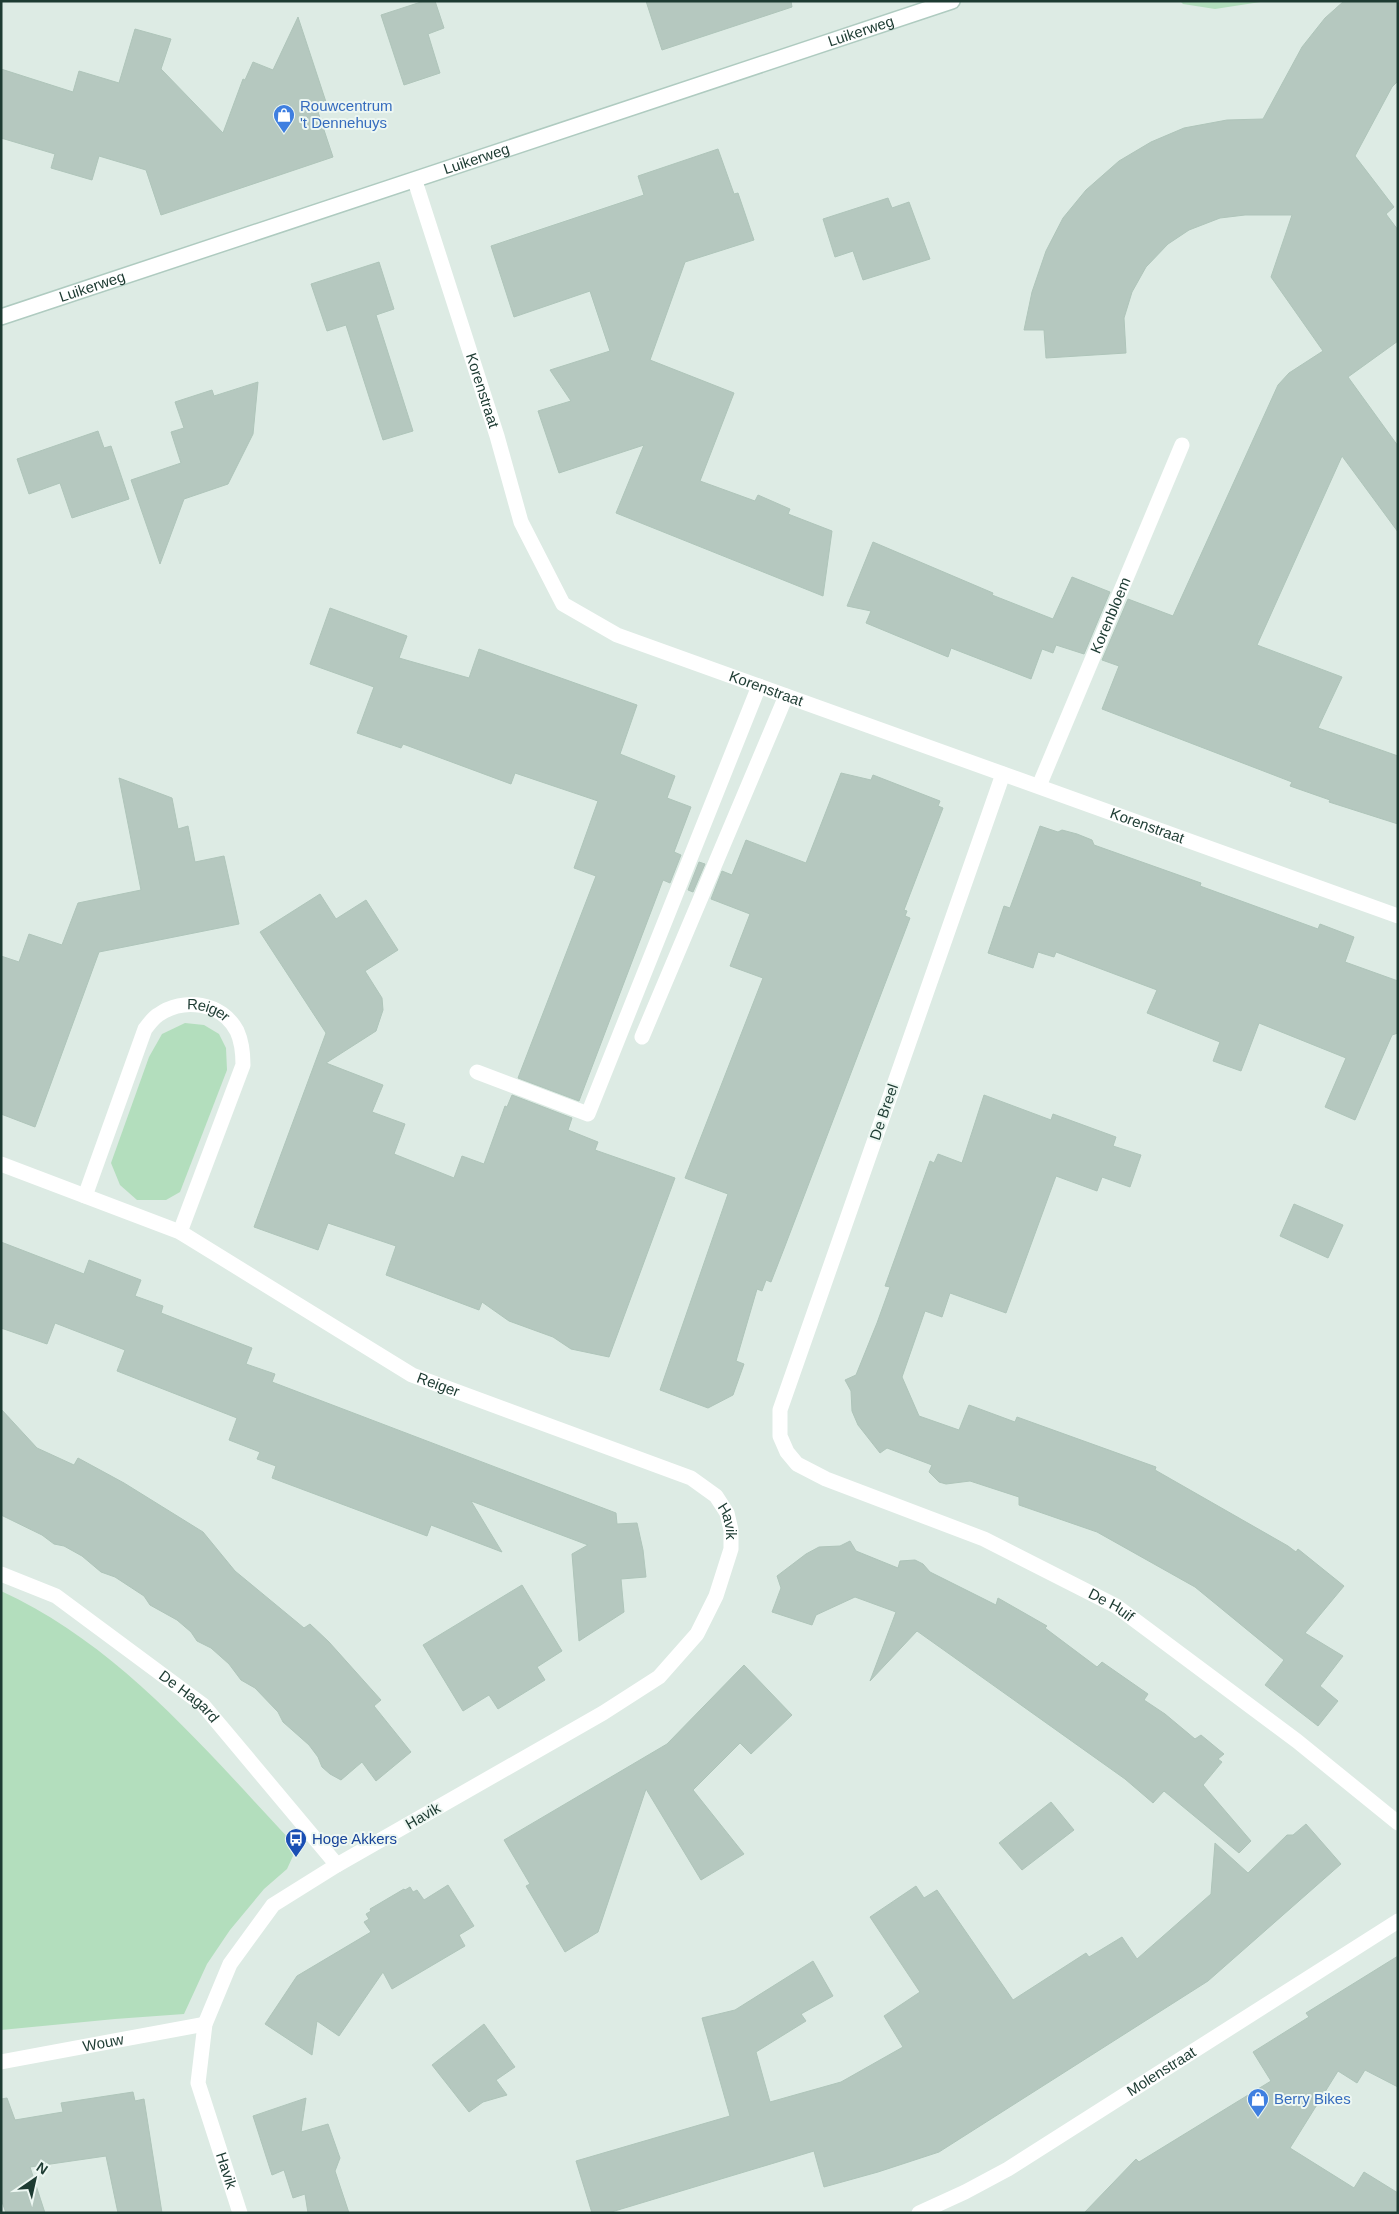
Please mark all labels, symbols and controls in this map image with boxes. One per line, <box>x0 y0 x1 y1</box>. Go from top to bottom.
street label: Luikerweg <box>825 12 896 50</box>
place label: Rouwcentrum 't Dennehuys <box>300 97 393 131</box>
shop icon: Rouwcentrum 't Dennehuys <box>272 103 296 134</box>
street label: Luikerweg <box>441 140 511 177</box>
street label: Luikerweg <box>57 267 127 305</box>
street label: Korenstraat <box>463 351 503 431</box>
street label: Korenbloem <box>1087 575 1134 656</box>
street label: Korenstraat <box>727 667 806 710</box>
street label: Korenstraat <box>1108 804 1188 847</box>
street label: Reiger <box>187 995 234 1025</box>
street label: De Breel <box>866 1081 901 1142</box>
street label: Reiger <box>415 1369 462 1400</box>
street label: Havik <box>715 1500 740 1540</box>
street label: De Huif <box>1086 1585 1138 1625</box>
street label: De Hagard <box>156 1666 223 1726</box>
street label: Havik <box>402 1799 444 1832</box>
bus stop icon: Hoge Akkers <box>284 1827 308 1858</box>
place label: Hoge Akkers <box>312 1830 397 1847</box>
street label: Wouw <box>81 2030 125 2055</box>
street label: Molenstraat <box>1123 2042 1199 2099</box>
shop icon: Berry Bikes <box>1246 2087 1270 2118</box>
place label: Berry Bikes <box>1274 2090 1351 2107</box>
street label: Havik <box>213 2150 241 2191</box>
north arrow <box>10 2154 60 2204</box>
text: N <box>34 2159 51 2178</box>

